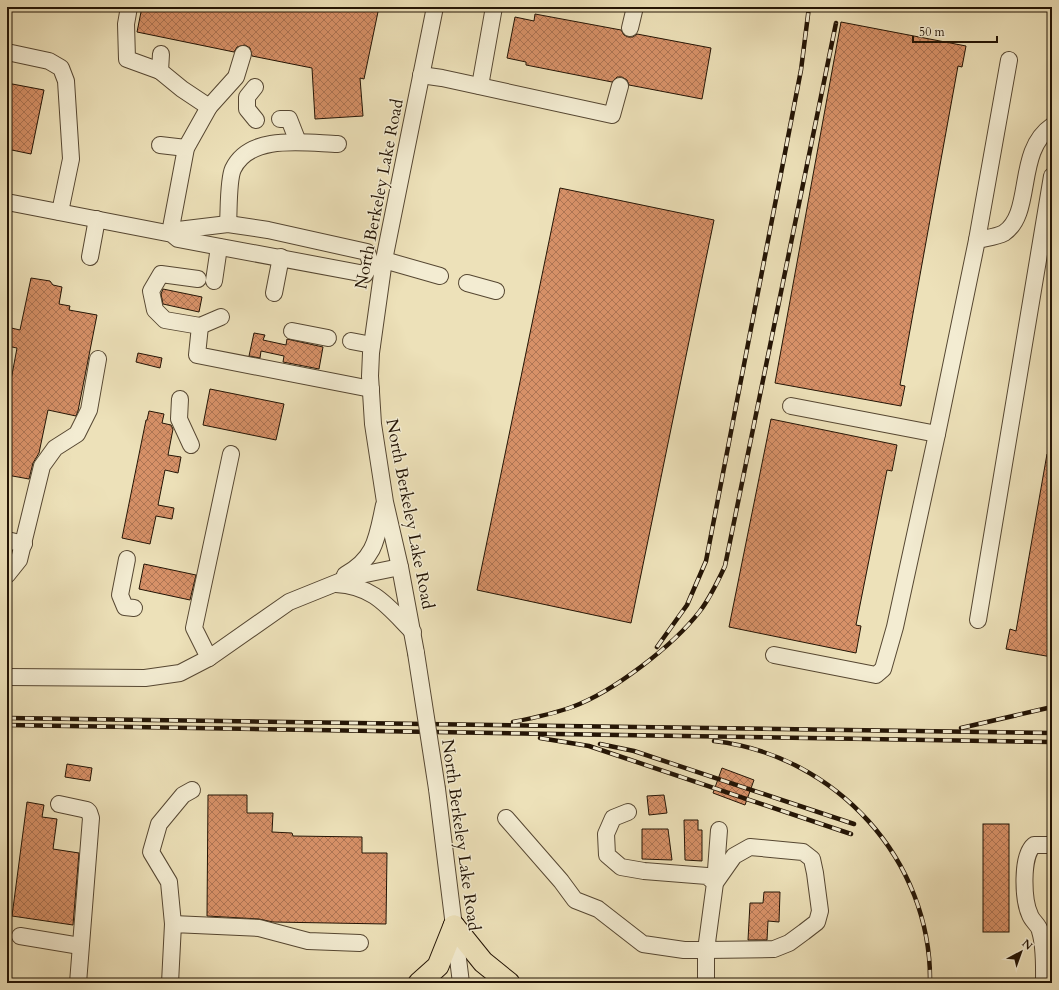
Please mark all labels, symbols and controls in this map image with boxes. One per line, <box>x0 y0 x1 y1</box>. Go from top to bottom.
scale bar <box>913 18 997 44</box>
text: 50 m <box>919 24 946 40</box>
street label: North Berkeley Lake Road <box>349 97 409 291</box>
street label: North Berkeley Lake Road <box>380 417 440 611</box>
street label: North Berkeley Lake Road <box>436 738 486 932</box>
north arrow <box>1001 932 1041 972</box>
text: N <box>1019 936 1036 954</box>

